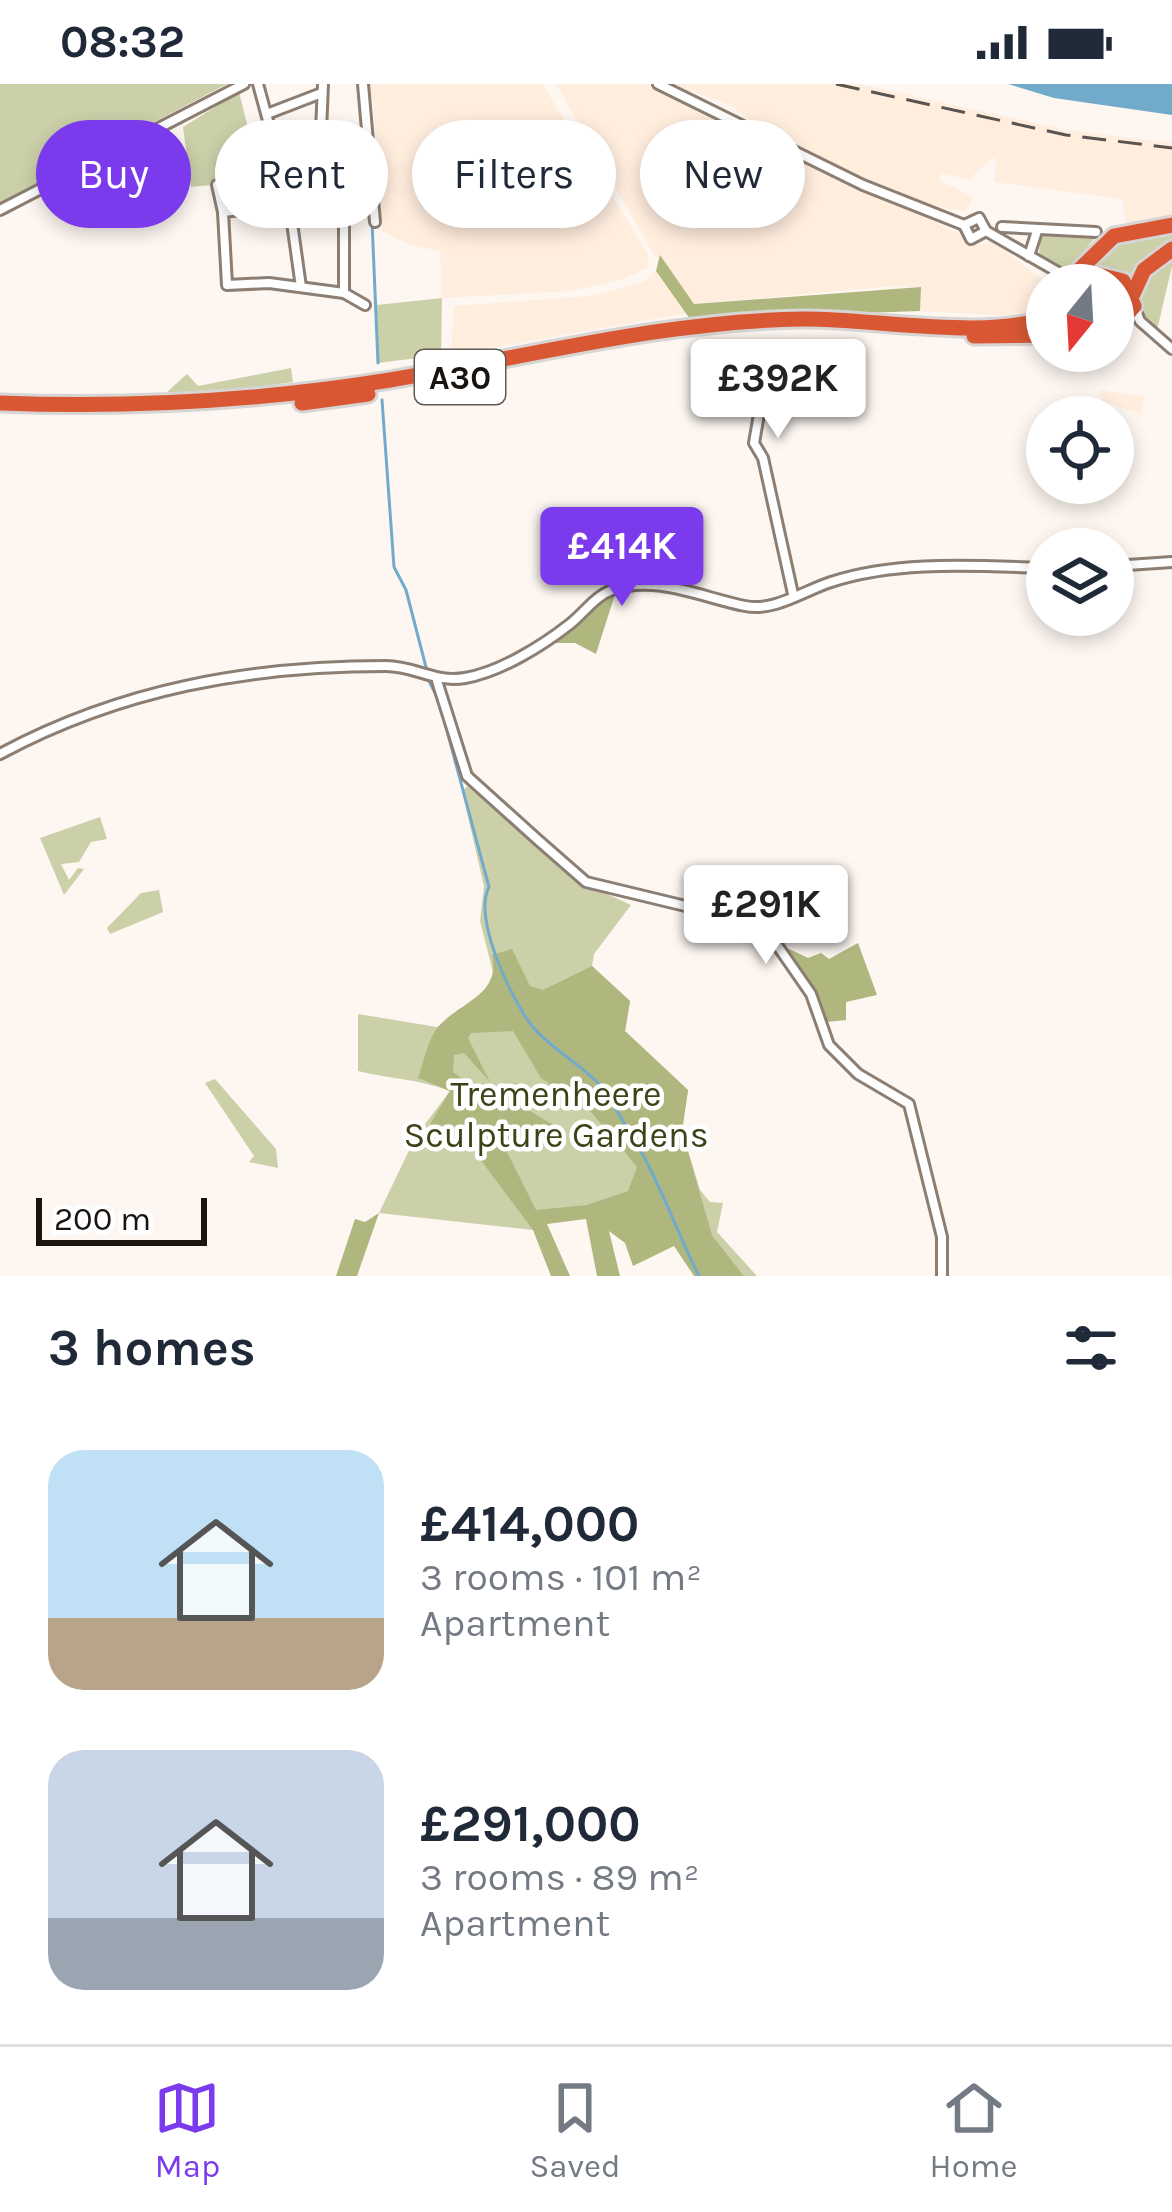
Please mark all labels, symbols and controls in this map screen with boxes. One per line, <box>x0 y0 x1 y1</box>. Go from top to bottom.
text: 08:32 <box>60 16 185 68</box>
chip: Buy <box>36 120 191 228</box>
chip: Rent <box>215 120 388 228</box>
chip: Filters <box>412 120 616 228</box>
chip: New <box>640 120 805 228</box>
north arrow <box>1026 264 1134 372</box>
map controls <box>1026 264 1134 636</box>
pin: £392K <box>694 339 862 441</box>
road number: A30 <box>415 350 505 404</box>
text: £392K <box>718 355 838 401</box>
button: locate <box>1026 396 1134 504</box>
pin: £414K <box>538 507 706 609</box>
text: £414K <box>567 523 677 569</box>
button: layers <box>1026 528 1134 636</box>
pin: £291K <box>682 865 850 967</box>
text: £291K <box>711 881 821 927</box>
park label: Tremenheere Sculpture Gardens <box>403 1073 709 1156</box>
scale bar <box>36 1192 207 1245</box>
text: 200 m <box>54 1200 151 1238</box>
icon: filters <box>1058 1315 1124 1381</box>
text: 3 homes <box>48 1318 256 1378</box>
text: £414,000 <box>420 1494 639 1554</box>
icon: home <box>144 1498 288 1642</box>
text: 3 rooms · 101 m² <box>420 1554 702 1600</box>
text: Apartment <box>420 1600 610 1646</box>
text: £291,000 <box>420 1794 641 1854</box>
icon: home <box>144 1798 288 1942</box>
text: 3 rooms · 89 m² <box>420 1854 699 1900</box>
text: Apartment <box>420 1900 610 1946</box>
tab: Map <box>154 2075 220 2185</box>
tab: Saved <box>529 2075 621 2185</box>
tab: Home <box>930 2075 1018 2185</box>

